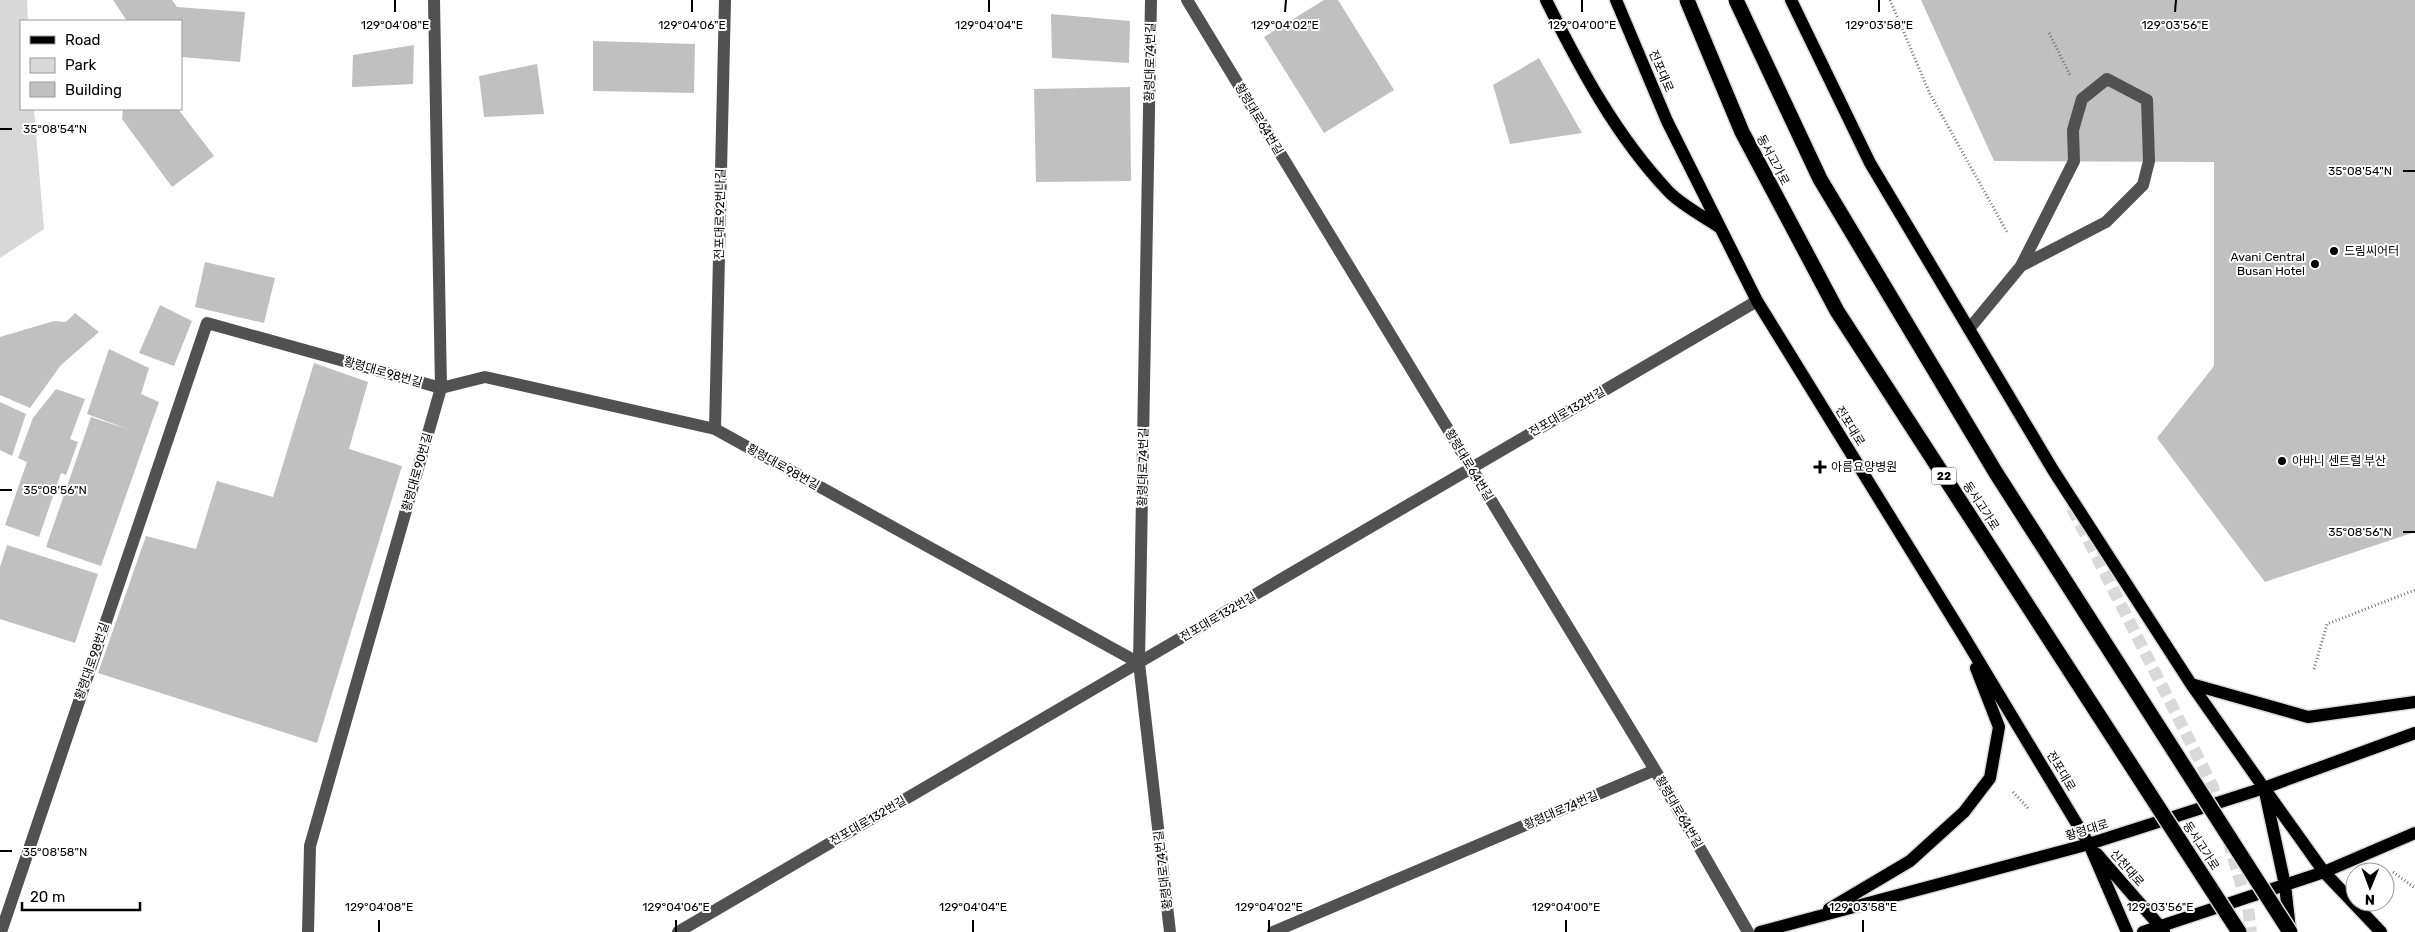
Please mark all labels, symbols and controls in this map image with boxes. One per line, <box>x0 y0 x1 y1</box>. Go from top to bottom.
text: 129°04'08"E <box>361 18 429 32</box>
text: 129°04'06"E <box>658 18 726 32</box>
text: 129°04'04"E <box>955 18 1023 32</box>
text: 129°04'02"E <box>1251 18 1319 32</box>
text: 129°04'00"E <box>1548 18 1616 32</box>
text: 129°03'58"E <box>1845 18 1913 32</box>
text: 129°03'56"E <box>2141 18 2209 32</box>
legend <box>20 20 182 110</box>
street label: 황령대로74번길 <box>1142 22 1158 102</box>
text: Road <box>65 31 101 49</box>
street label: 전포대로 <box>1646 48 1676 94</box>
text: Park <box>65 56 96 74</box>
text: Building <box>65 81 122 99</box>
street label: 황령대로64번길 <box>1232 81 1286 157</box>
text: 35°08'54"N <box>23 122 87 136</box>
street label: 동서고가로 <box>1754 132 1792 188</box>
text: 35°08'54"N <box>2328 164 2392 178</box>
street label: 전포대로92번나길 <box>712 168 728 260</box>
place label: 드림씨어터 <box>2344 244 2399 258</box>
marker: 드림씨어터 <box>2328 245 2340 257</box>
place label: Avani Central Busan Hotel <box>2231 250 2305 278</box>
marker: Avani Central Busan Hotel <box>2309 258 2321 270</box>
street label: 황령대로98번길 <box>342 354 424 390</box>
street label: 전포대로132번길 <box>1526 385 1608 439</box>
street label: 전포대로 <box>1832 404 1868 448</box>
street label: 황령대로74번길 <box>1135 427 1151 507</box>
street label: 황령대로64번길 <box>1442 427 1496 503</box>
street label: 황령대로90번길 <box>399 431 435 513</box>
street label: 황령대로98번길 <box>744 441 822 493</box>
place label: 아바니 센트럴 부산 <box>2292 454 2386 468</box>
marker: 아바니 센트럴 부산 <box>2276 455 2288 467</box>
marker: 아름요양병원 <box>1813 460 1827 474</box>
place label: 아름요양병원 <box>1831 460 1897 474</box>
road number: 22 <box>1932 468 1956 484</box>
street label: 동서고가로 <box>1960 479 2002 533</box>
text: 35°08'56"N <box>23 483 87 497</box>
text: 35°08'56"N <box>2328 525 2392 539</box>
street label: 전포대로132번길 <box>1177 590 1259 644</box>
street label: 황령대로98번길 <box>72 620 112 702</box>
street label: 전포대로 <box>2044 748 2078 794</box>
street label: 황령대로64번길 <box>1653 773 1705 851</box>
street label: 황령대로74번길 <box>1522 788 1600 832</box>
street label: 전포대로132번길 <box>827 794 909 848</box>
street label: 황령대로 <box>2064 817 2110 843</box>
street label: 동서고가로 <box>2180 819 2222 873</box>
street label: 황령대로74번길 <box>1151 830 1175 910</box>
text: 35°08'58"N <box>23 845 87 859</box>
street label: 신천대로 <box>2107 847 2147 889</box>
north arrow <box>2345 862 2395 912</box>
scale bar <box>22 880 140 912</box>
text: 20 m <box>30 888 65 906</box>
text: N <box>2365 891 2375 908</box>
text: 129°04'08"E <box>345 900 413 914</box>
text: 129°04'06"E <box>642 900 710 914</box>
text: 129°04'04"E <box>939 900 1007 914</box>
text: 129°04'02"E <box>1235 900 1303 914</box>
text: 129°04'00"E <box>1532 900 1600 914</box>
text: 129°03'58"E <box>1829 900 1897 914</box>
text: 129°03'56"E <box>2126 900 2194 914</box>

